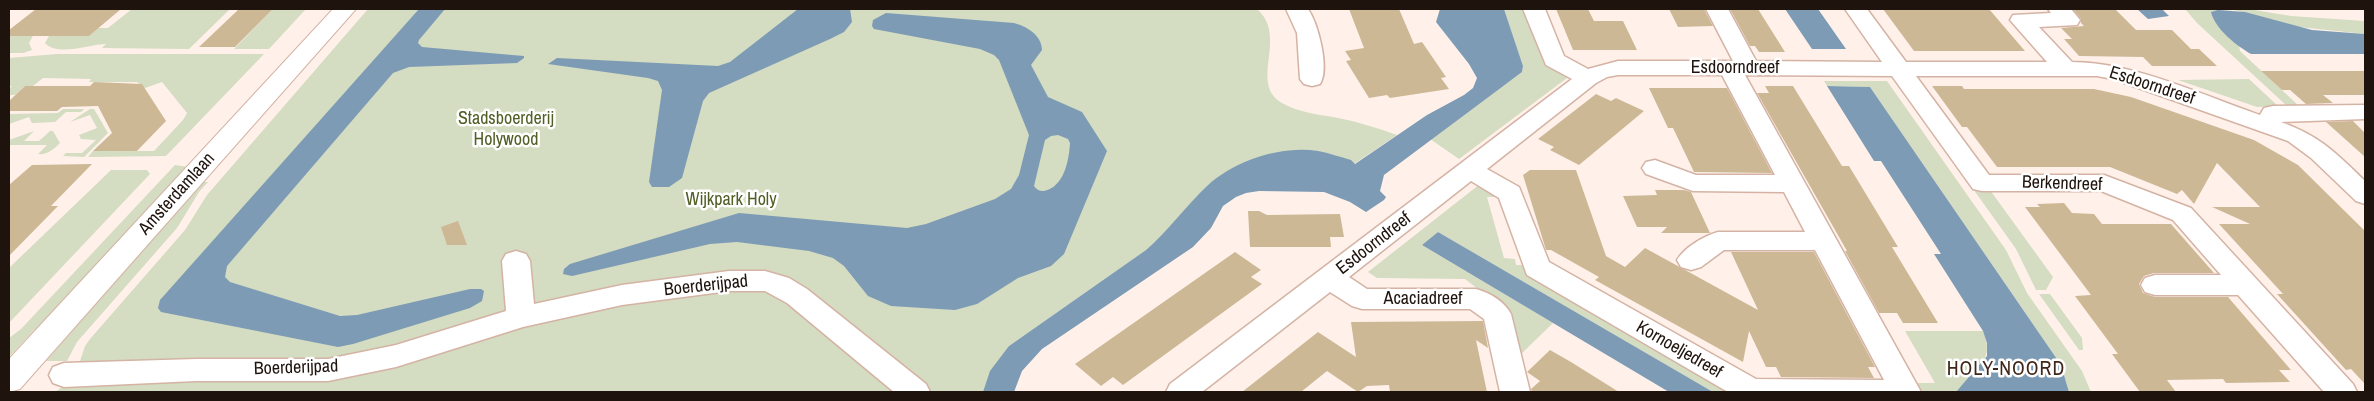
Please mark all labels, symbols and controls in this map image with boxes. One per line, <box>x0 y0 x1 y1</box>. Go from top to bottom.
street label: Esdoorndreef <box>1691 57 1779 79</box>
street label: Esdoorndreef <box>2107 62 2197 110</box>
park label: Stadsboerderij Holywood <box>458 108 554 150</box>
street label: Amsterdamlaan <box>134 148 220 240</box>
street label: Berkendreef <box>2021 172 2103 196</box>
park label: Wijkpark Holy <box>685 189 777 211</box>
street label: Esdoorndreef <box>1332 208 1416 280</box>
street label: Boerderijpad <box>663 271 749 301</box>
street label: Acaciadreef <box>1384 288 1462 310</box>
street label: Kornoeljedreef <box>1632 317 1726 383</box>
street label: Boerderijpad <box>253 356 339 380</box>
district label: HOLY-NOORD <box>1946 358 2066 382</box>

